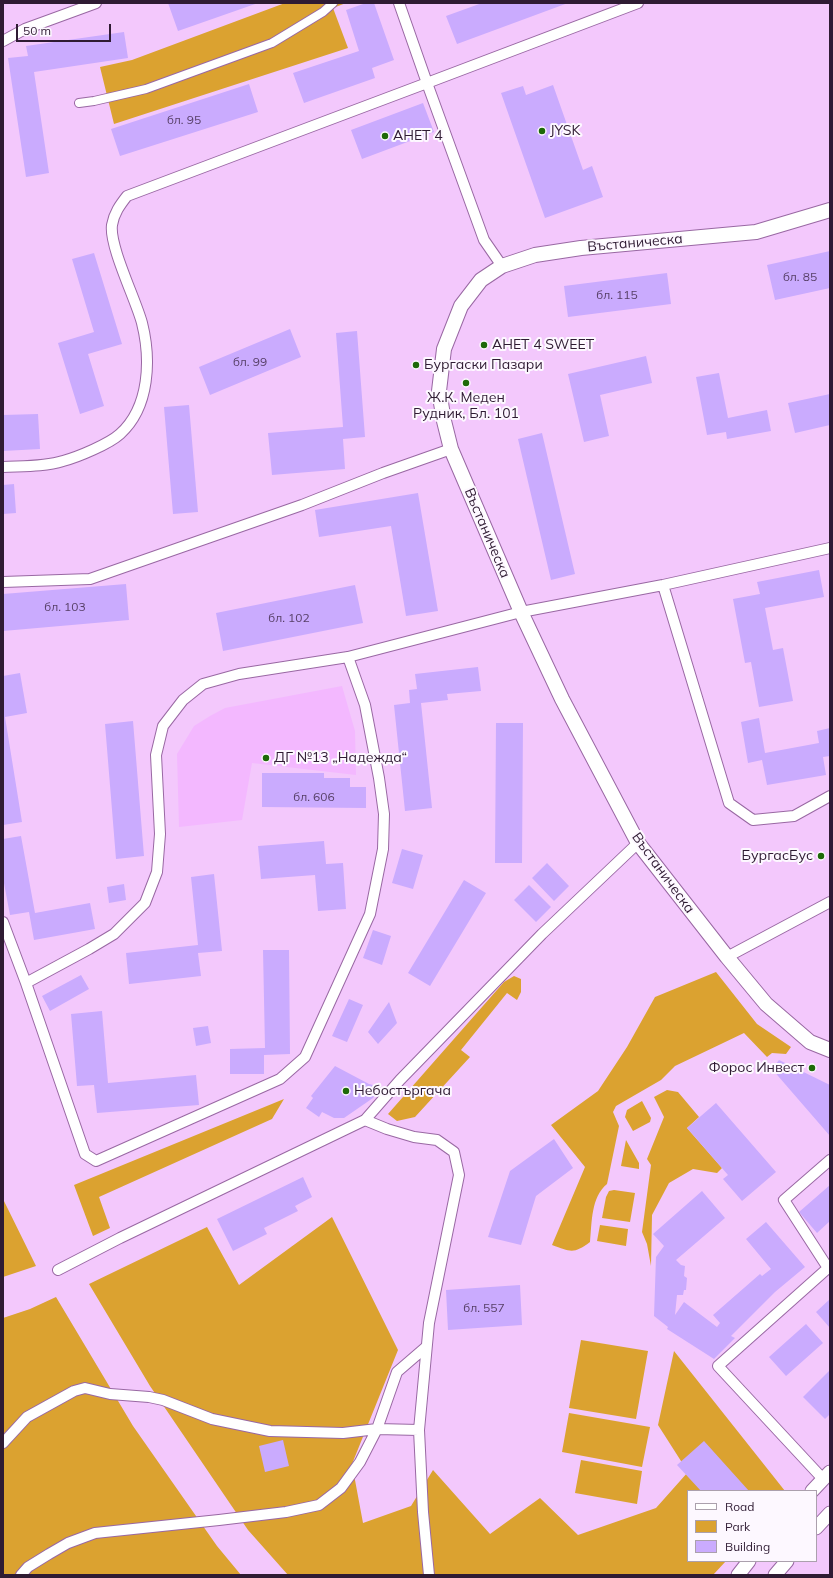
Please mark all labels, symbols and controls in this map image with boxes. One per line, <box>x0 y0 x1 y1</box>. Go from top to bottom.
scale bar <box>18 16 113 42</box>
text: 50 m <box>23 23 51 38</box>
house number: бл. 95 <box>167 113 201 127</box>
place label: JYSK <box>550 123 580 139</box>
marker: JYSK <box>537 126 547 136</box>
place label: АНЕТ 4 <box>393 128 443 144</box>
marker: АНЕТ 4 <box>380 131 390 141</box>
street label: Въстаническа <box>587 230 683 256</box>
house number: бл. 85 <box>783 270 817 284</box>
house number: бл. 115 <box>596 288 638 302</box>
place label: АНЕТ 4 SWEET <box>492 337 594 353</box>
marker: АНЕТ 4 SWEET <box>479 340 489 350</box>
house number: бл. 99 <box>233 355 267 369</box>
place label: Бургаски Пазари <box>424 357 543 373</box>
marker: Бургаски Пазари <box>411 360 421 370</box>
marker: Ж.К. Меден Рудник, Бл. 101 <box>461 378 471 388</box>
place label: Ж.К. Меден Рудник, Бл. 101 <box>413 390 519 422</box>
street label: Въстаническа <box>461 486 513 580</box>
house number: бл. 103 <box>44 600 86 614</box>
house number: бл. 102 <box>268 611 310 625</box>
place label: ДГ №13 „Надежда“ <box>274 750 407 766</box>
marker: ДГ №13 „Надежда“ <box>261 753 271 763</box>
house number: бл. 606 <box>293 790 335 804</box>
street label: Въстаническа <box>628 829 698 917</box>
place label: БургасБус <box>742 848 813 864</box>
marker: БургасБус <box>816 851 826 861</box>
place label: Форос Инвест <box>708 1060 804 1076</box>
marker: Форос Инвест <box>807 1063 817 1073</box>
place label: Небостъргача <box>354 1083 451 1099</box>
marker: Небостъргача <box>341 1086 351 1096</box>
house number: бл. 557 <box>463 1301 505 1315</box>
legend <box>687 1490 817 1562</box>
text: Road <box>725 1499 754 1514</box>
text: Park <box>725 1519 750 1534</box>
text: Building <box>725 1539 770 1554</box>

